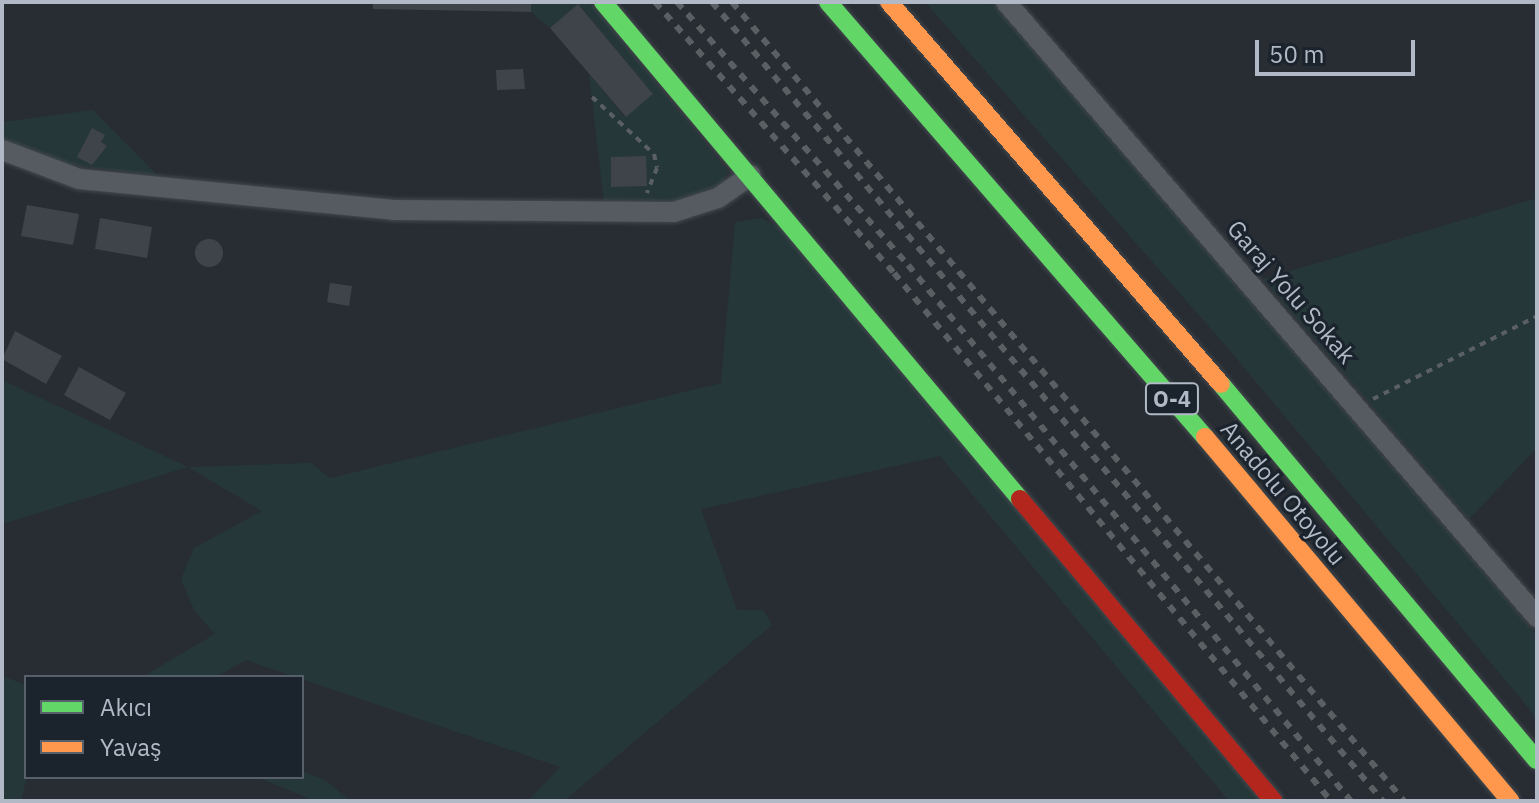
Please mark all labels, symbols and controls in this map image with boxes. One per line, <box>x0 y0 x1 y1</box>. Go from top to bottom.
scale bar <box>1259 24 1419 74</box>
text: 50 m <box>1269 38 1324 70</box>
street label: Garaj Yolu Sokak <box>1221 214 1361 370</box>
road number: O-4 <box>1144 381 1200 417</box>
street label: Anadolu Otoyolu <box>1214 415 1352 571</box>
legend <box>24 675 304 779</box>
text: Akıcı <box>100 691 152 723</box>
text: Yavaş <box>100 731 162 763</box>

